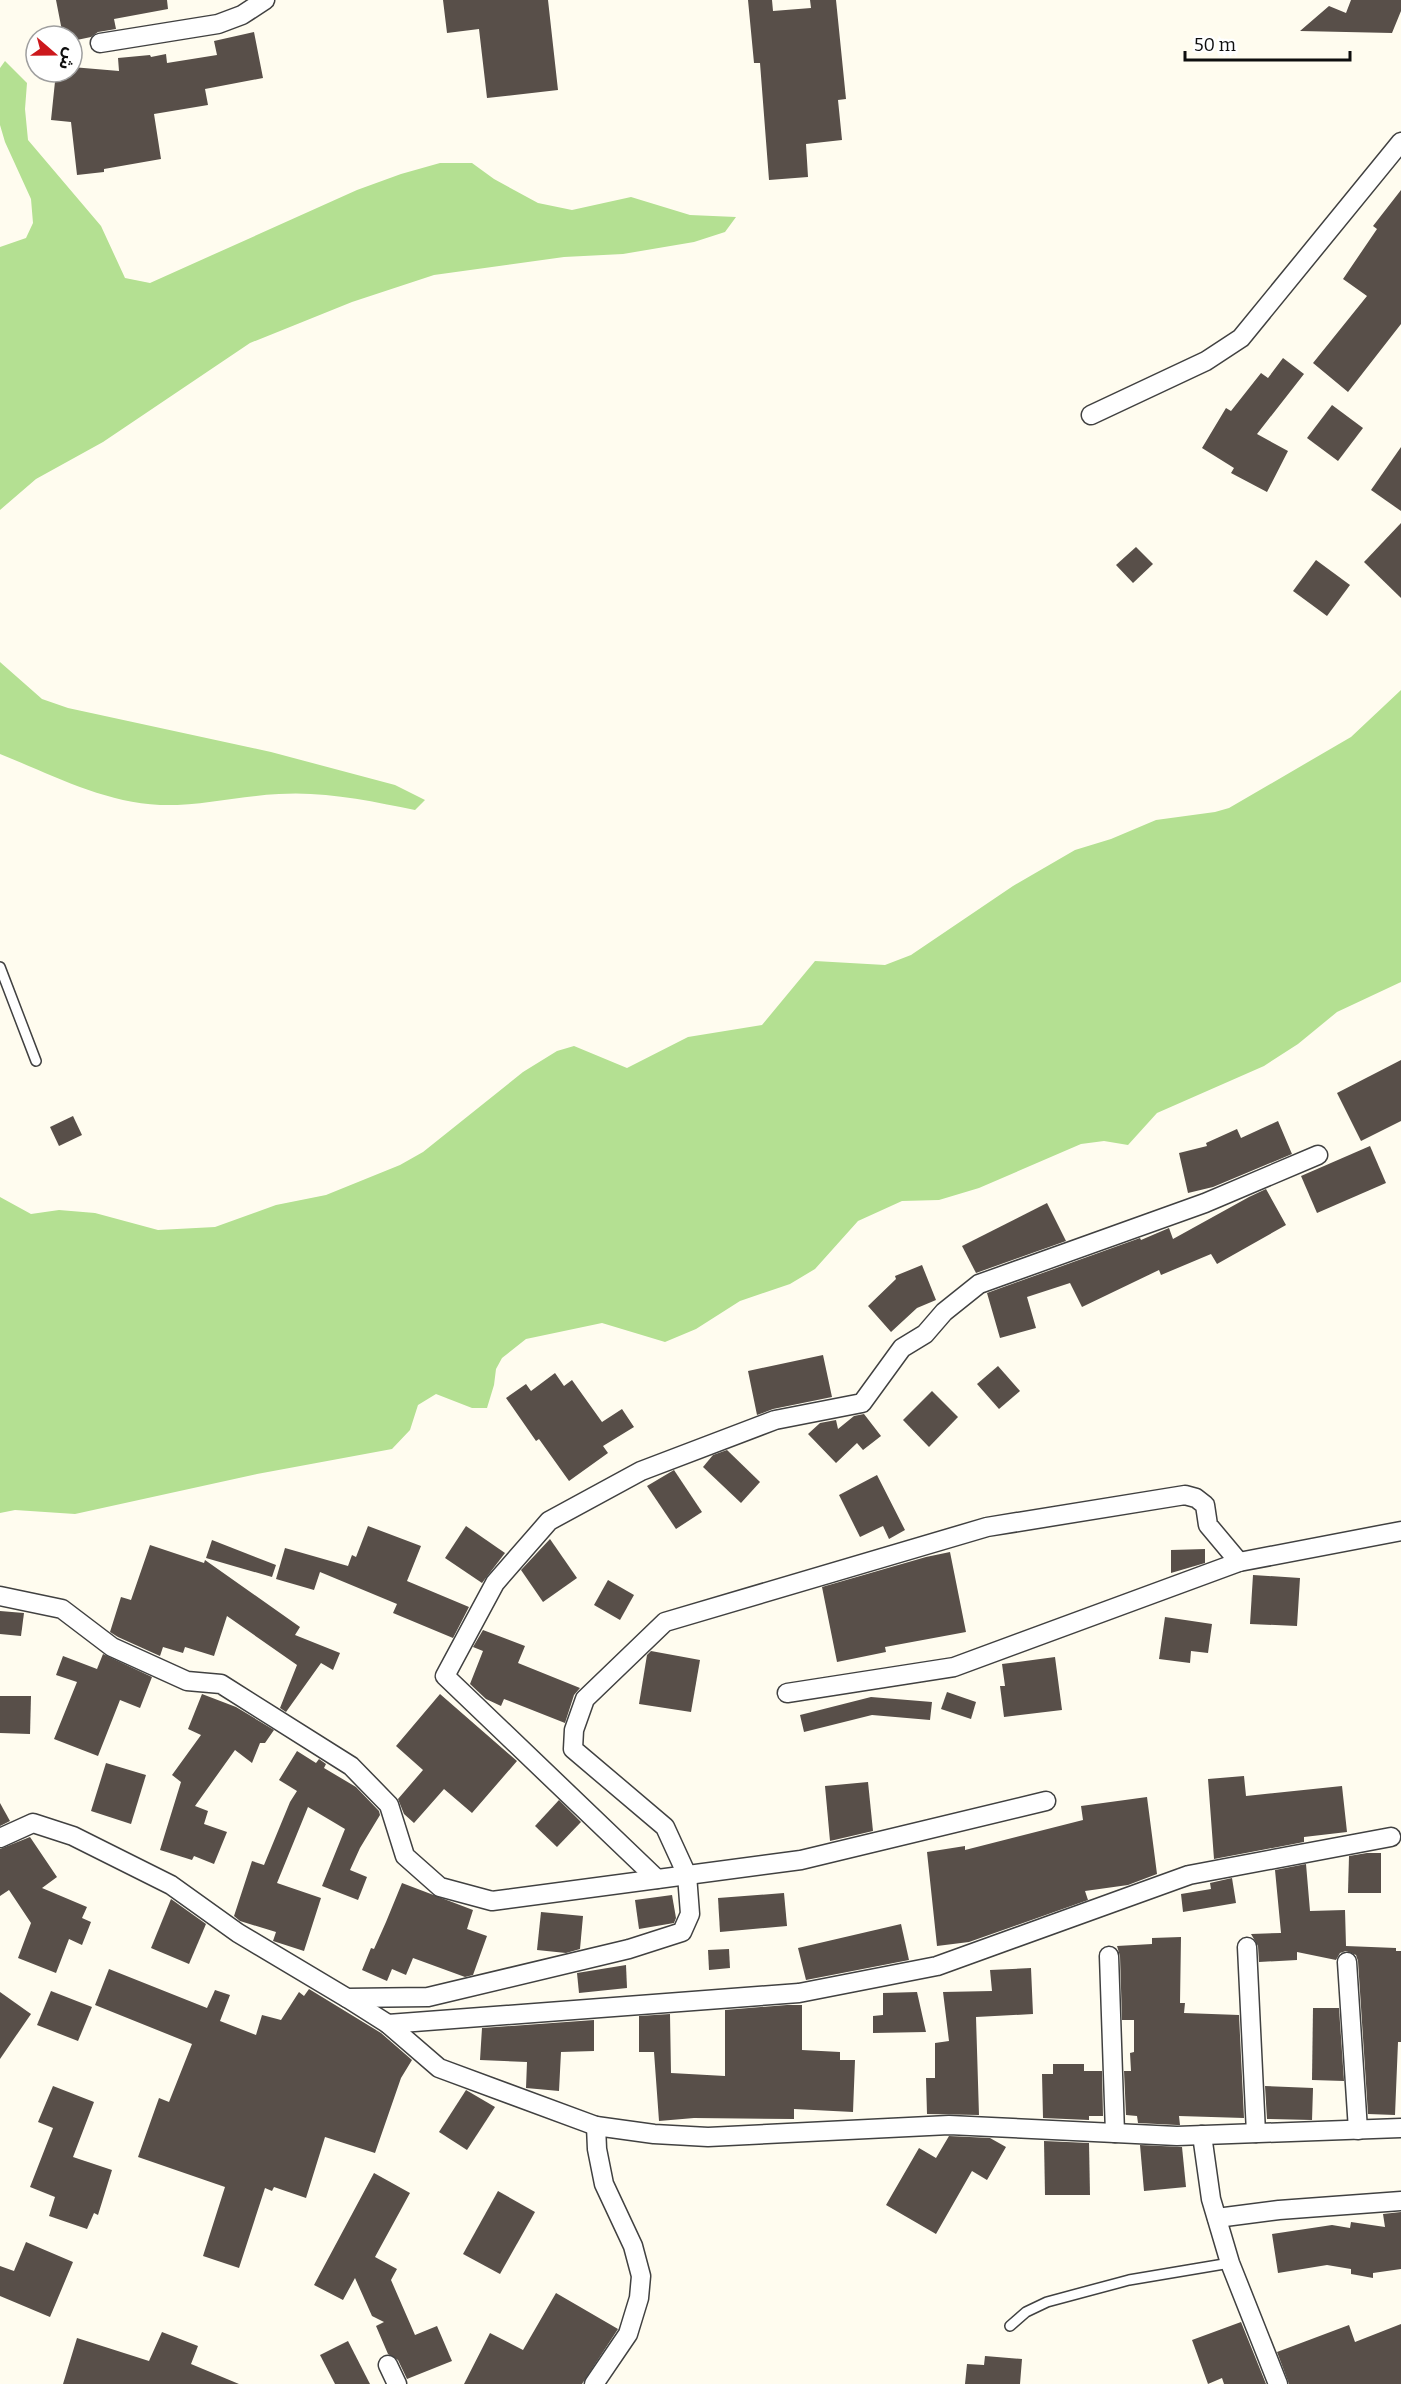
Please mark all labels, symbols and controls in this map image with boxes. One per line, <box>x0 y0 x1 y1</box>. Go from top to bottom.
north arrow <box>24 24 84 84</box>
scale bar <box>1185 24 1350 62</box>
text: 50 m <box>1194 34 1236 56</box>
text: ش <box>55 45 80 73</box>

